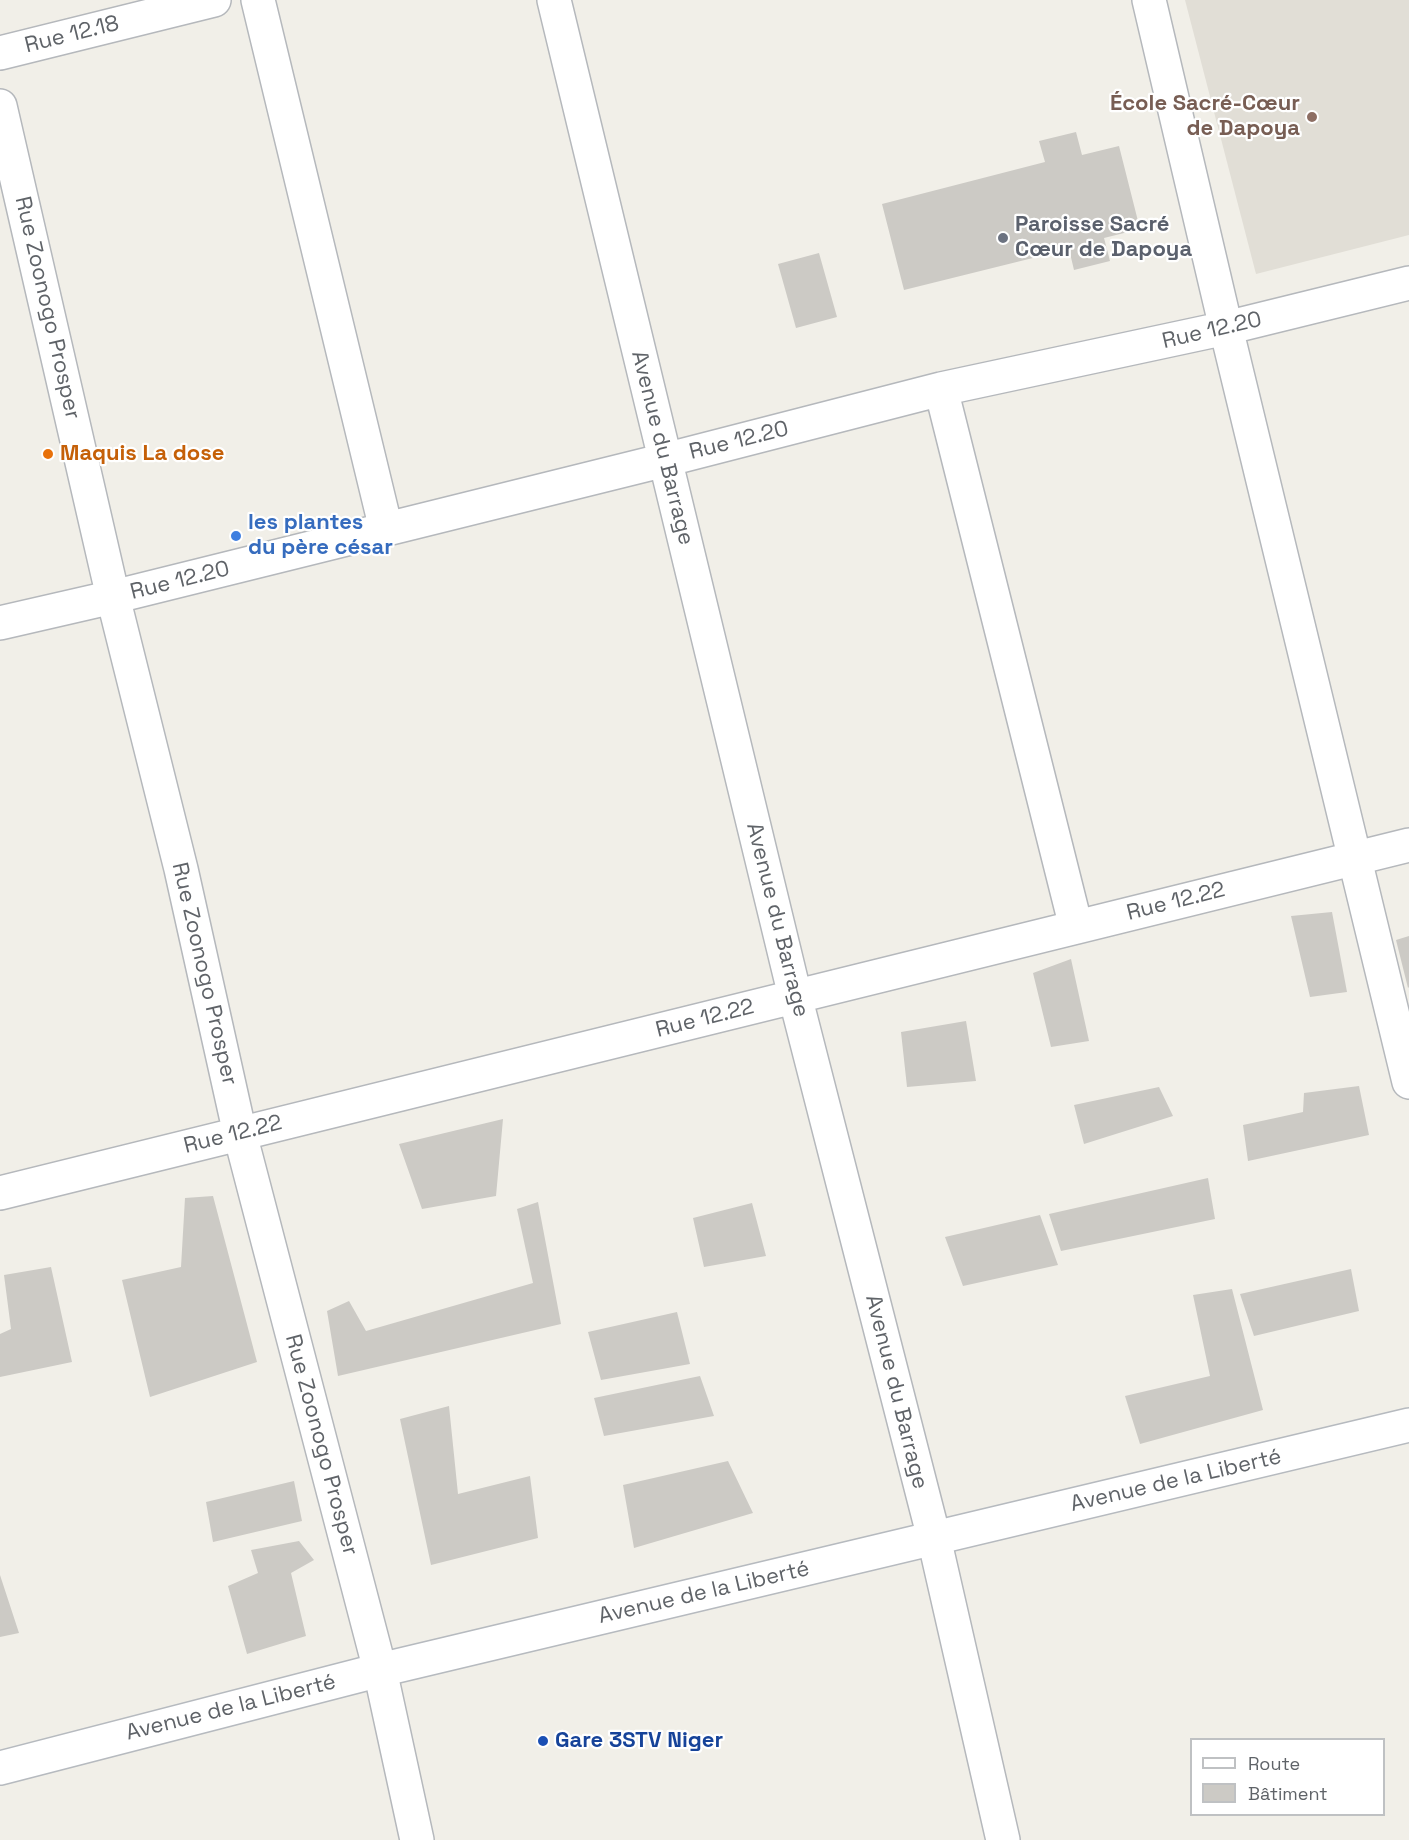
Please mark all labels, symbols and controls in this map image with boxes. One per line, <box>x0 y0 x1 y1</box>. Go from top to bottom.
street label: Rue 12.18 <box>22 11 122 59</box>
place label: École Sacré-Cœur de Dapoya <box>1110 91 1300 142</box>
marker: École Sacré-Cœur de Dapoya <box>1305 110 1319 124</box>
street label: Rue Zoonogo Prosper <box>9 194 85 422</box>
place label: Paroisse Sacré Cœur de Dapoya <box>1015 212 1192 264</box>
marker: Paroisse Sacré Cœur de Dapoya <box>996 231 1010 245</box>
street label: Rue 12.20 <box>1160 307 1264 355</box>
street label: Avenue du Barrage <box>625 348 699 548</box>
street label: Rue 12.20 <box>687 416 791 466</box>
place label: Maquis La dose <box>60 441 224 467</box>
marker: Maquis La dose <box>41 447 55 461</box>
place label: les plantes du père césar <box>248 510 393 562</box>
marker: les plantes du père césar <box>229 529 243 543</box>
street label: Rue 12.20 <box>128 556 232 606</box>
street label: Avenue du Barrage <box>740 820 814 1020</box>
street label: Rue Zoonogo Prosper <box>166 860 242 1088</box>
street label: Rue 12.22 <box>1124 877 1228 927</box>
street label: Rue 12.22 <box>653 994 757 1044</box>
street label: Rue 12.22 <box>181 1110 285 1160</box>
street label: Avenue du Barrage <box>859 1292 933 1492</box>
street label: Rue Zoonogo Prosper <box>279 1332 363 1558</box>
street label: Avenue de la Liberté <box>1068 1444 1284 1518</box>
street label: Avenue de la Liberté <box>596 1556 812 1630</box>
street label: Avenue de la Liberté <box>123 1669 339 1747</box>
place label: Gare 3STV Niger <box>555 1728 723 1754</box>
marker: Gare 3STV Niger <box>536 1734 550 1748</box>
legend <box>1190 1738 1385 1816</box>
text: Route <box>1248 1752 1300 1775</box>
text: Bâtiment <box>1248 1782 1328 1805</box>

